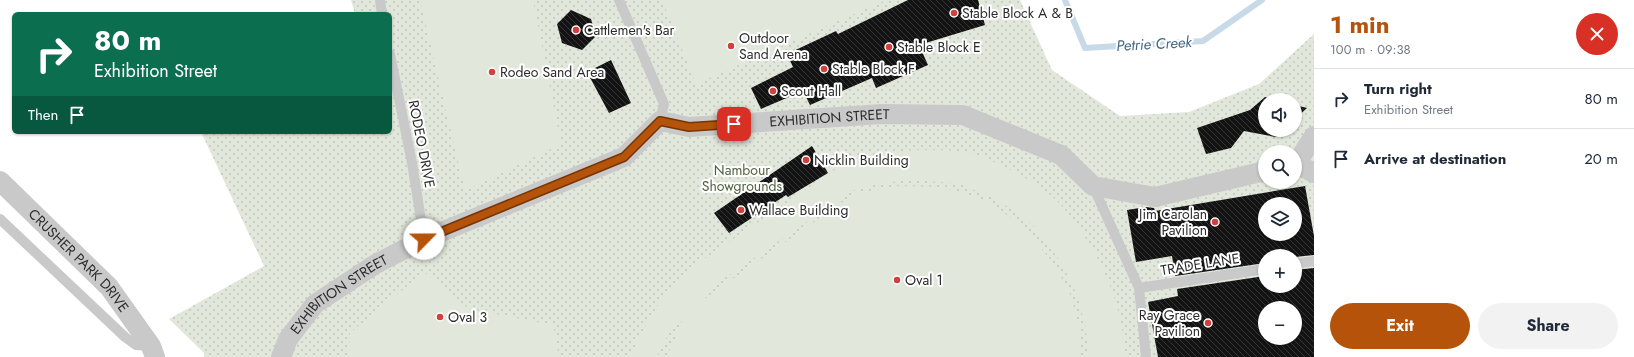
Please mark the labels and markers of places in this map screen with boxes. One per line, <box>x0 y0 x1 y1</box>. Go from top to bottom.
place label: Stable Block A & B <box>962 3 1073 23</box>
marker: Stable Block A & B <box>949 8 959 18</box>
place label: Cattlemen's Bar <box>584 20 675 40</box>
marker: Cattlemen's Bar <box>571 25 581 35</box>
place label: Outdoor Sand Arena <box>739 28 808 64</box>
place label: Stable Block E <box>897 37 981 57</box>
marker: Outdoor Sand Arena <box>726 41 736 51</box>
marker: Stable Block E <box>884 42 894 52</box>
place label: Stable Block F <box>832 59 915 79</box>
place label: Rodeo Sand Area <box>500 62 604 82</box>
marker: Stable Block F <box>819 64 829 74</box>
marker: Rodeo Sand Area <box>487 67 497 77</box>
place label: Scout Hall <box>781 81 841 101</box>
marker: Scout Hall <box>768 86 778 96</box>
pin <box>717 107 751 141</box>
place label: Nicklin Building <box>814 150 909 170</box>
marker: Nicklin Building <box>801 155 811 165</box>
place label: Wallace Building <box>749 200 848 220</box>
place label: Jim Carolan Pavilion <box>1137 204 1207 240</box>
marker: Wallace Building <box>736 205 746 215</box>
marker: Jim Carolan Pavilion <box>1210 217 1220 227</box>
place label: Oval 1 <box>905 270 943 290</box>
marker: Oval 1 <box>892 275 902 285</box>
place label: Ray Grace Pavilion <box>1139 305 1200 341</box>
place label: Oval 3 <box>448 307 488 327</box>
marker: Oval 3 <box>435 312 445 322</box>
marker: Ray Grace Pavilion <box>1203 318 1213 328</box>

